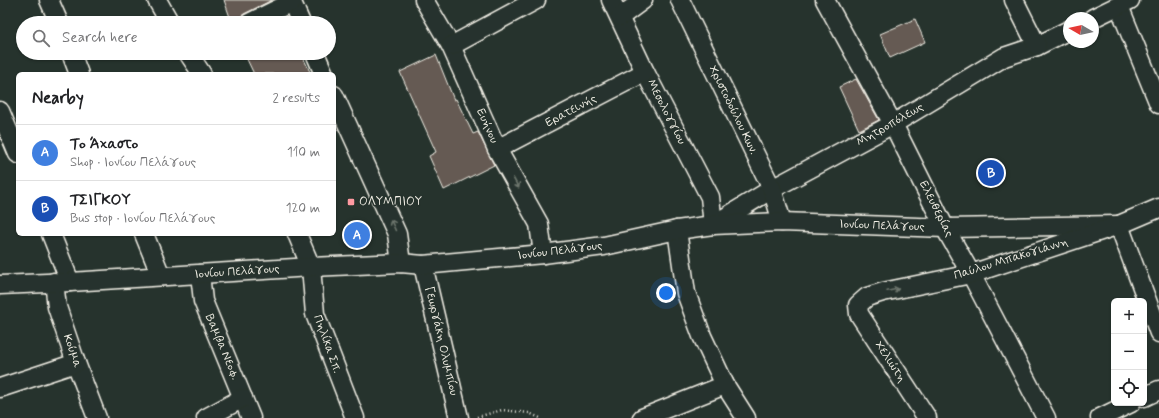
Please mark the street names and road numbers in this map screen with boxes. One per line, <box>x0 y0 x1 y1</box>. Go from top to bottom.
street label: Χριστοδούλου Κων. <box>705 63 761 157</box>
street label: Μεσολογγίου <box>643 77 690 148</box>
street label: Ερατεινής <box>542 91 600 131</box>
street label: Μητροπόλεως <box>854 99 926 151</box>
street label: Ευήνου <box>472 106 502 146</box>
street label: Ελευθερίας <box>915 178 957 240</box>
street label: Ιονίου Πελάγους <box>839 217 925 235</box>
street label: Παύλου Μπακογιάννη <box>952 234 1070 284</box>
street label: Ιονίου Πελάγους <box>517 238 603 264</box>
street label: Ιονίου Πελάγους <box>194 261 280 283</box>
street label: Γεωργάκη Ολυμπίου <box>421 285 461 398</box>
street label: Βαμβα Νεοφ. <box>201 312 243 382</box>
street label: Πηλίκα Σπ. <box>309 313 345 375</box>
street label: Κούμα <box>59 332 85 370</box>
street label: Χελιώτη <box>871 338 909 386</box>

